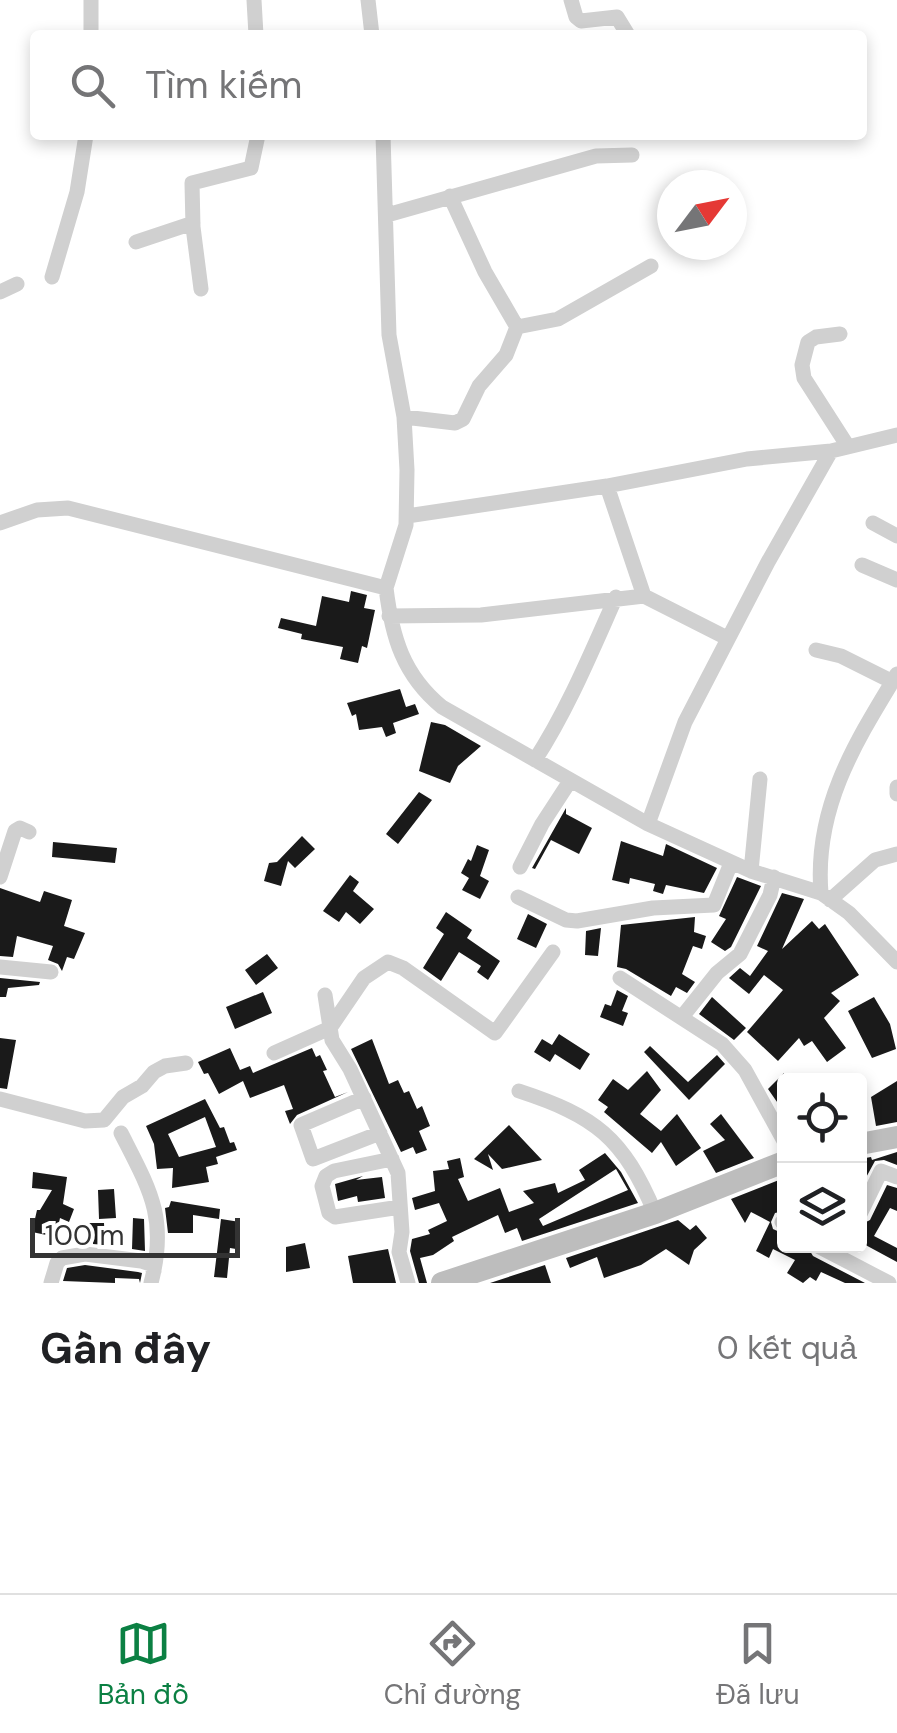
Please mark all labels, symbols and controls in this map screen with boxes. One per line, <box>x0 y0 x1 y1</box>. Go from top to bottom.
search box <box>30 30 867 140</box>
icon: search <box>65 58 120 113</box>
text: Tìm kiếm <box>145 60 302 110</box>
north arrow <box>657 170 747 260</box>
map controls <box>777 1073 867 1253</box>
button: locate <box>777 1073 867 1163</box>
button: layers <box>777 1163 867 1253</box>
scale bar <box>30 1213 240 1258</box>
text: 100 m <box>45 1217 124 1254</box>
text: Gần đây <box>40 1321 211 1376</box>
text: 0 kết quả <box>717 1327 857 1369</box>
tab: Bản đồ <box>97 1616 189 1713</box>
tab: Chỉ đường <box>384 1616 521 1713</box>
tab: Đã lưu <box>716 1616 800 1713</box>

